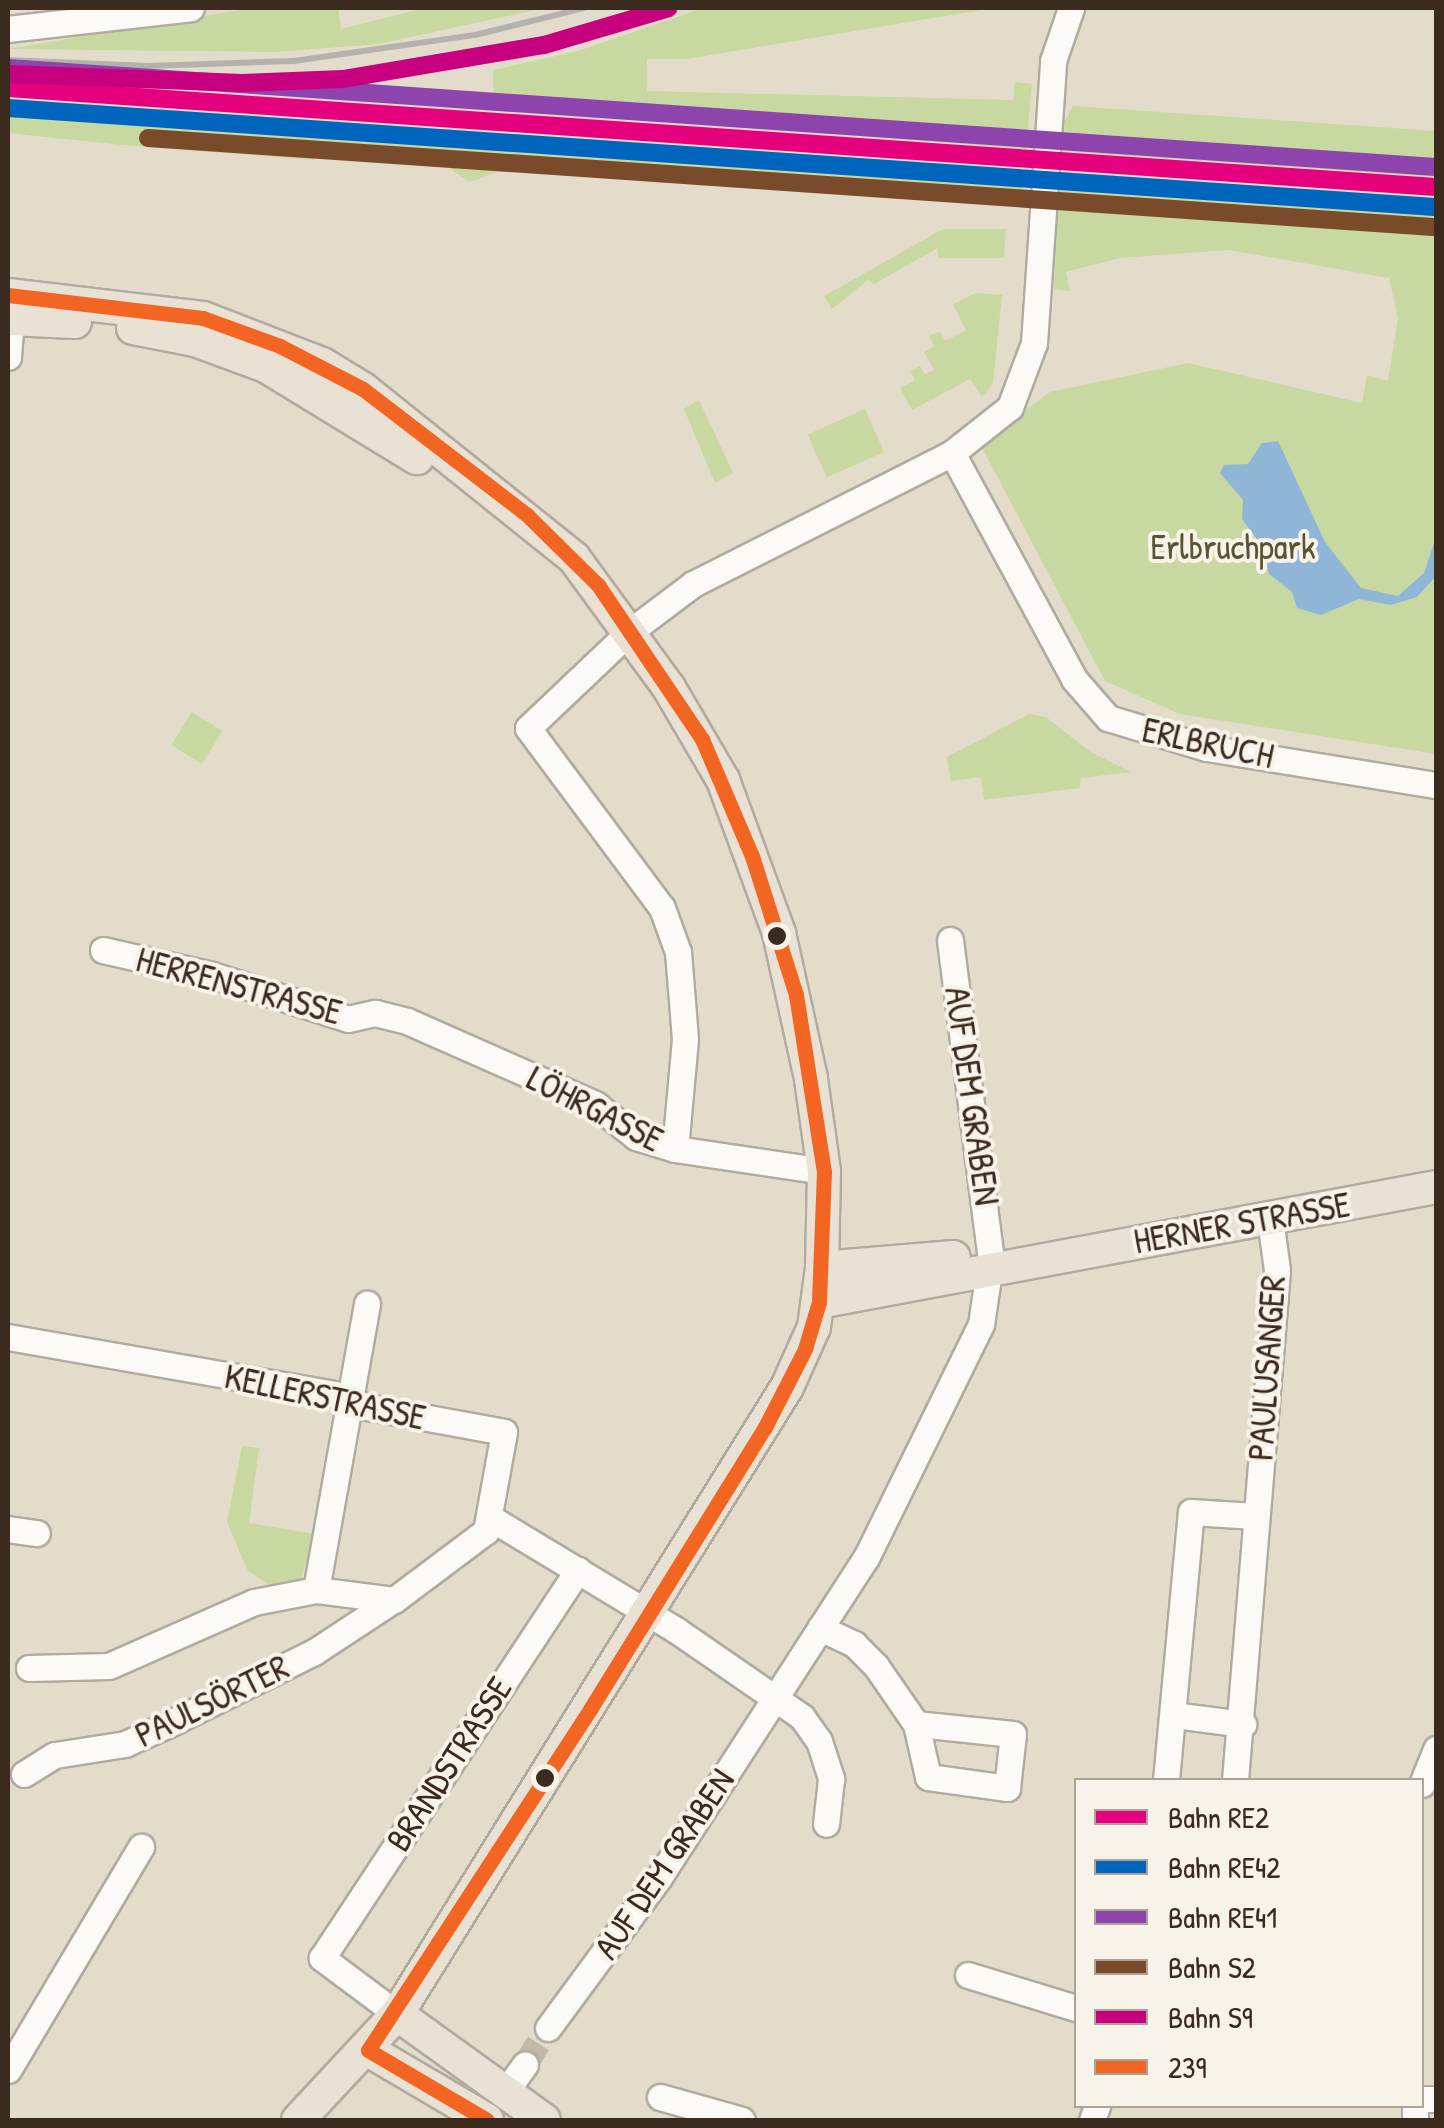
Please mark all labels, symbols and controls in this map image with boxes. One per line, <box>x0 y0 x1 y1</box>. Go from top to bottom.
park label: Erlbruchpark <box>1150 526 1316 568</box>
street label: ERLBRUCH <box>1139 709 1277 777</box>
unlabelled marker <box>767 926 787 946</box>
street label: HERRENSTRASSE <box>132 938 346 1034</box>
street label: AUF DEM GRABEN <box>936 984 1008 1208</box>
street label: LÖHRGASSE <box>520 1057 670 1161</box>
street label: HERNER STRASSE <box>1131 1183 1353 1263</box>
street label: PAULUSANGER <box>1240 1274 1294 1462</box>
street label: KELLERSTRASSE <box>221 1355 429 1439</box>
street label: PAULSÖRTER <box>128 1646 296 1756</box>
street label: BRANDSTRASSE <box>377 1669 521 1859</box>
street label: AUF DEM GRABEN <box>585 1761 743 1967</box>
unlabelled marker <box>535 1768 555 1788</box>
legend <box>1074 1778 1424 2108</box>
text: Bahn RE2 <box>1168 1797 1269 1837</box>
text: Bahn RE42 <box>1168 1847 1280 1887</box>
text: Bahn RE41 <box>1168 1897 1277 1937</box>
text: Bahn S2 <box>1168 1947 1256 1987</box>
text: Bahn S9 <box>1168 1997 1253 2037</box>
text: 239 <box>1168 2047 1207 2087</box>

